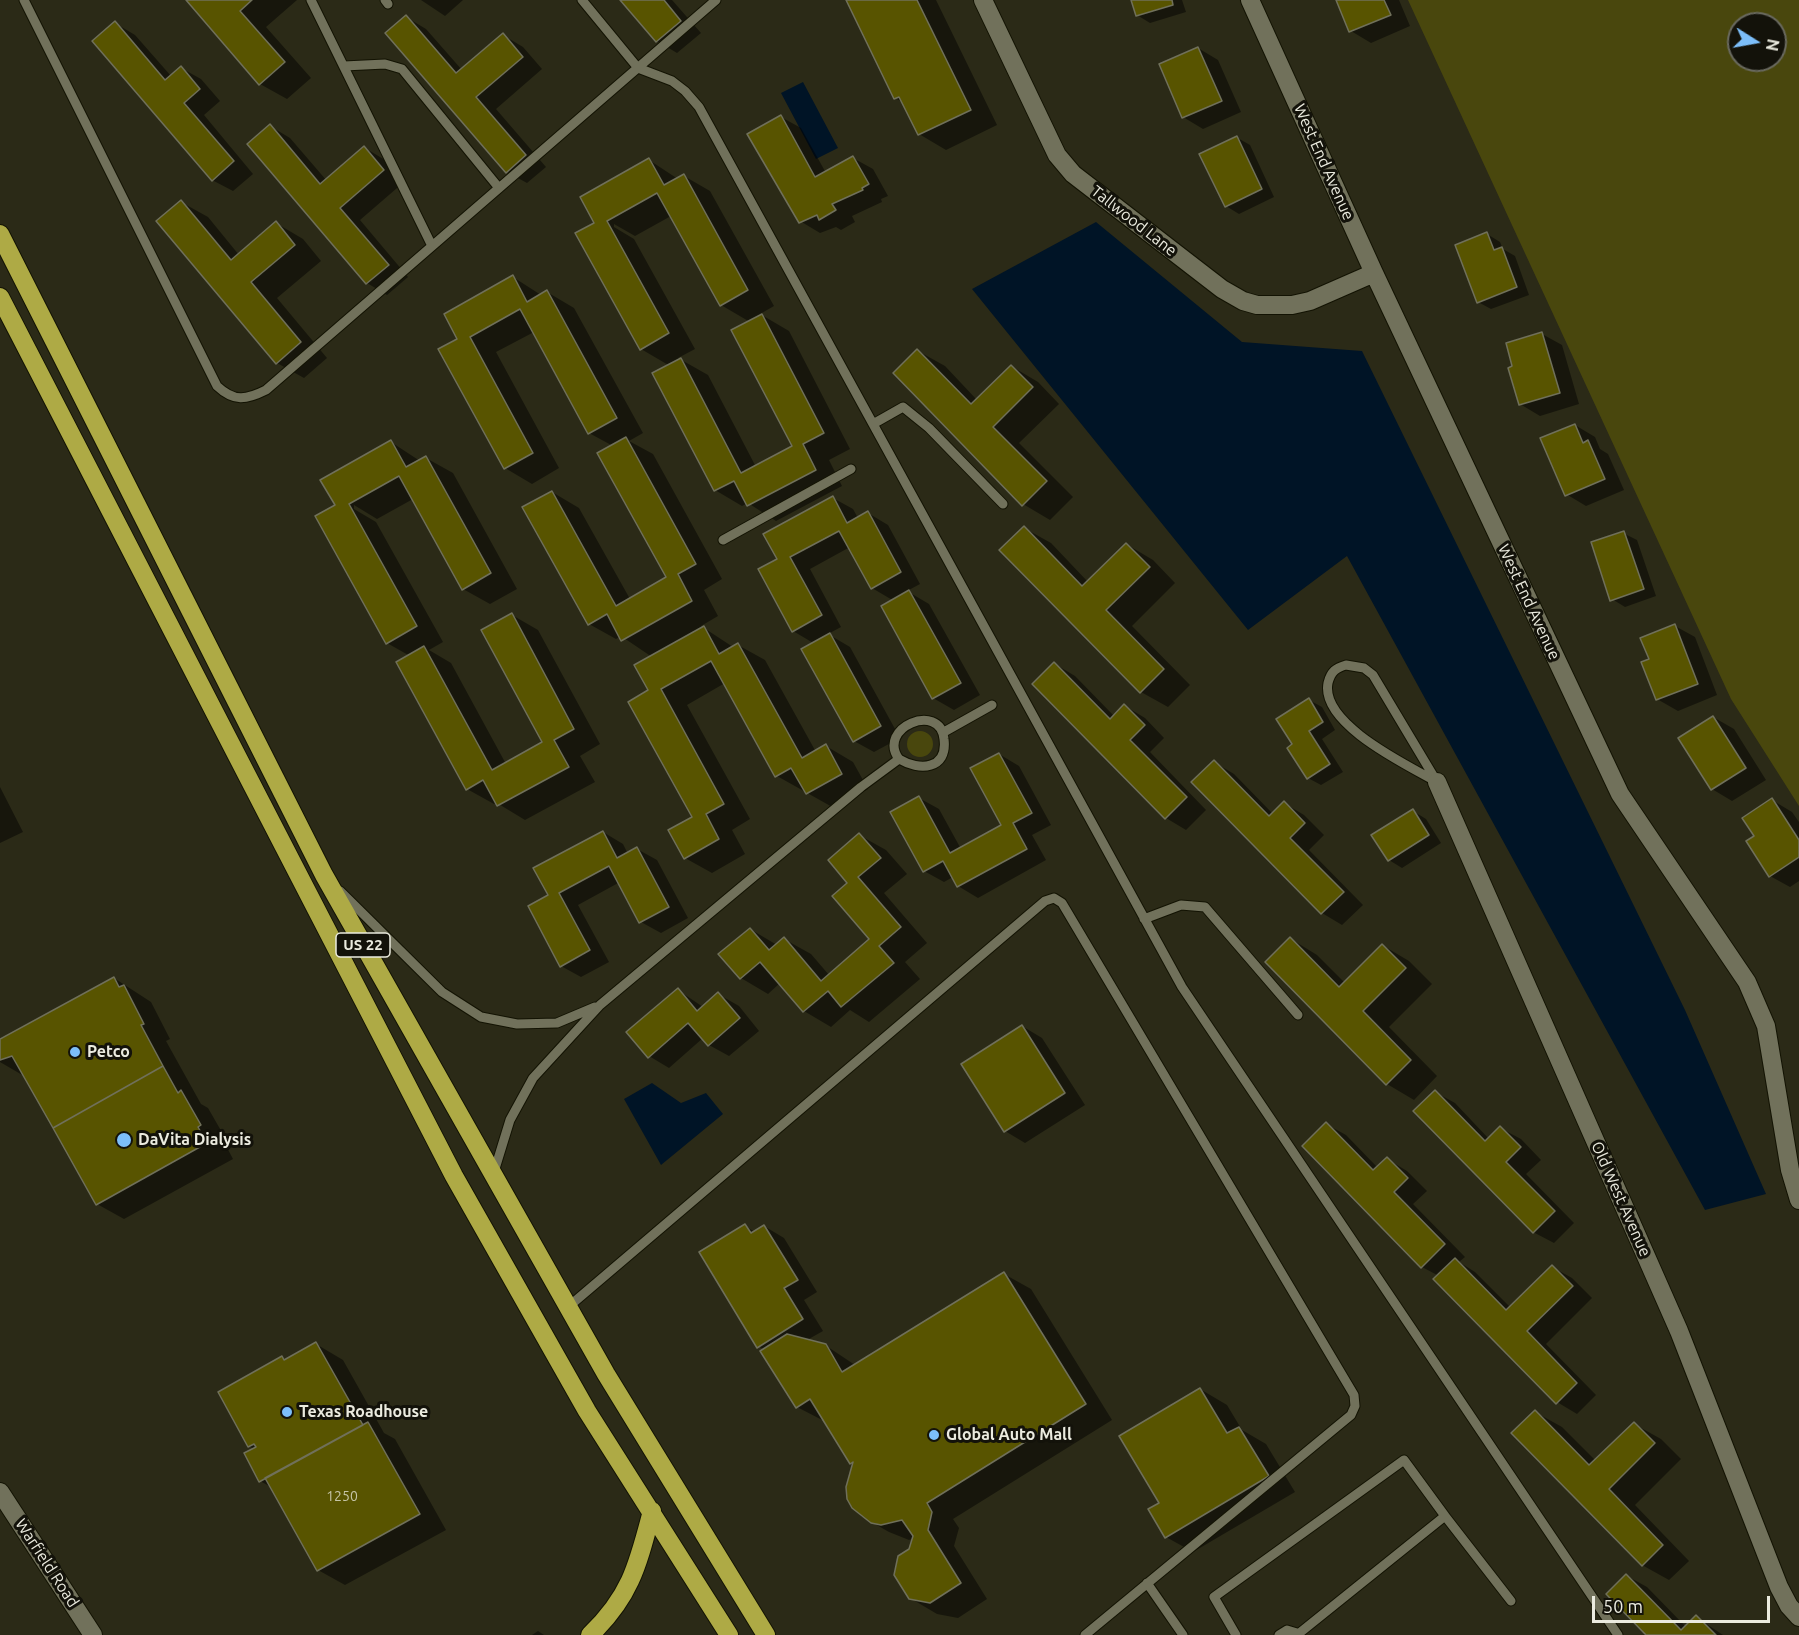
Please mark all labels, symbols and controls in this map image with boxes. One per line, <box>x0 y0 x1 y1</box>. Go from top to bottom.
north arrow <box>1727 12 1787 72</box>
text: N <box>1763 37 1783 53</box>
street label: West End Avenue <box>1290 101 1358 223</box>
street label: Tallwood Lane <box>1087 182 1181 260</box>
street label: West End Avenue <box>1494 541 1564 663</box>
road number: US 22 <box>336 933 390 957</box>
place label: Petco <box>87 1042 130 1062</box>
marker: Petco <box>68 1045 82 1059</box>
place label: DaVita Dialysis <box>138 1130 251 1150</box>
marker: DaVita Dialysis <box>115 1131 133 1149</box>
street label: Old West Avenue <box>1587 1139 1655 1259</box>
place label: Texas Roadhouse <box>299 1402 428 1422</box>
marker: Texas Roadhouse <box>280 1405 294 1419</box>
place label: Global Auto Mall <box>946 1425 1072 1445</box>
marker: Global Auto Mall <box>927 1428 941 1442</box>
house number: 1250 <box>326 1488 358 1504</box>
street label: Warfield Road <box>11 1515 83 1611</box>
scale bar <box>1595 1584 1774 1622</box>
text: 50 m <box>1603 1596 1643 1616</box>

